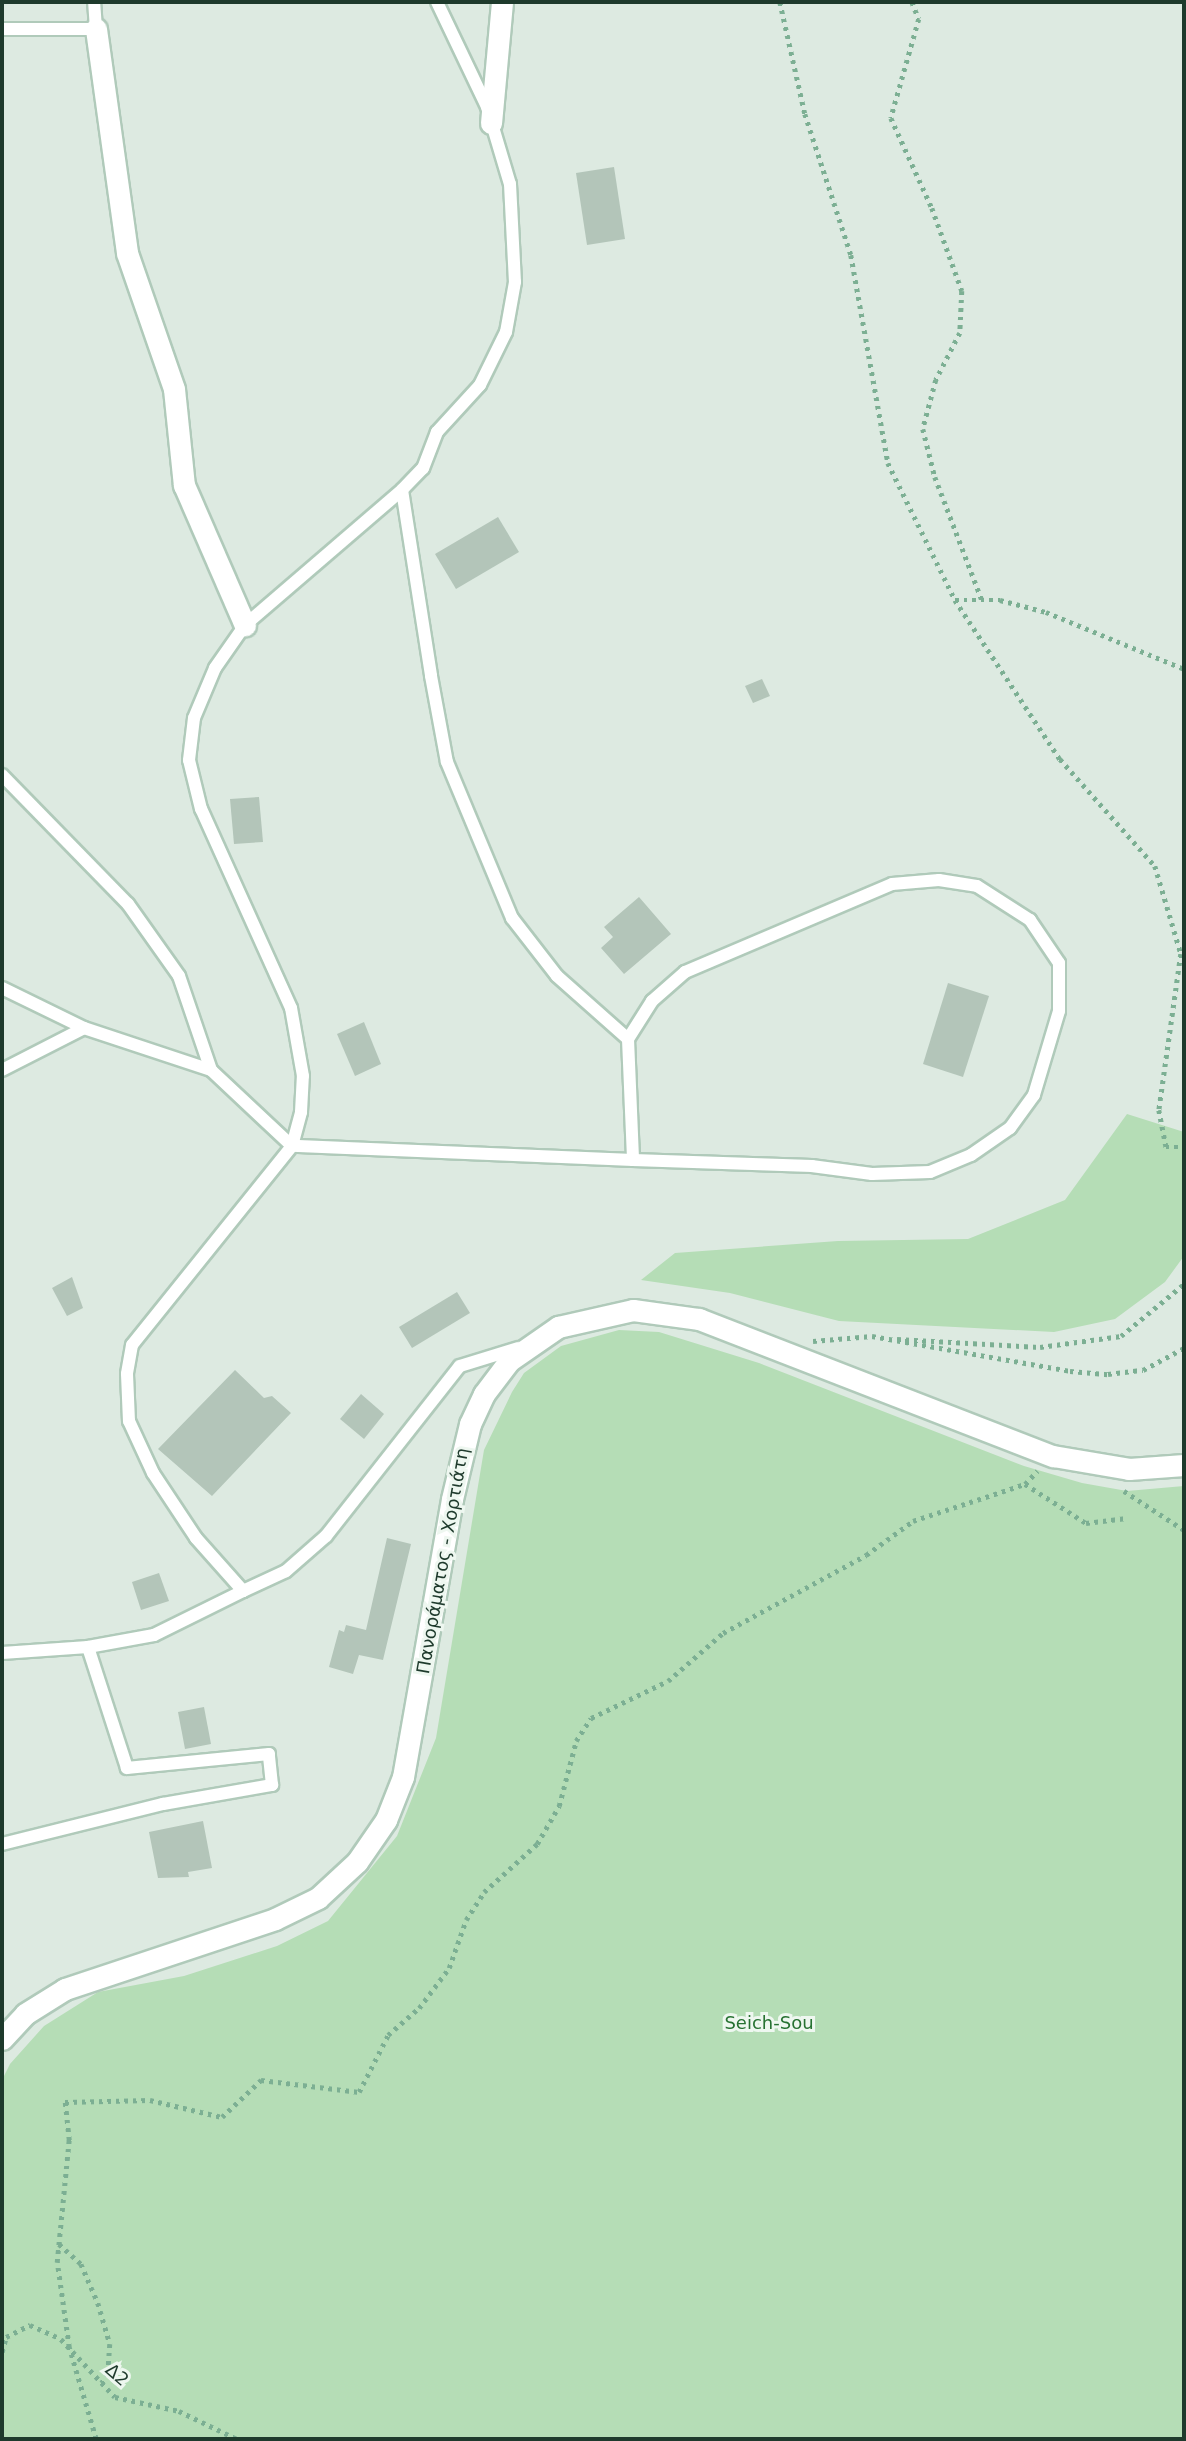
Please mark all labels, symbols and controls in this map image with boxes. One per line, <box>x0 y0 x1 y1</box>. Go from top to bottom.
street label: Πανοράματος - Χορτιάτη <box>412 1446 474 1676</box>
park label: Seich-Sou <box>724 2012 814 2034</box>
street label: Δ2 <box>101 2359 133 2391</box>

